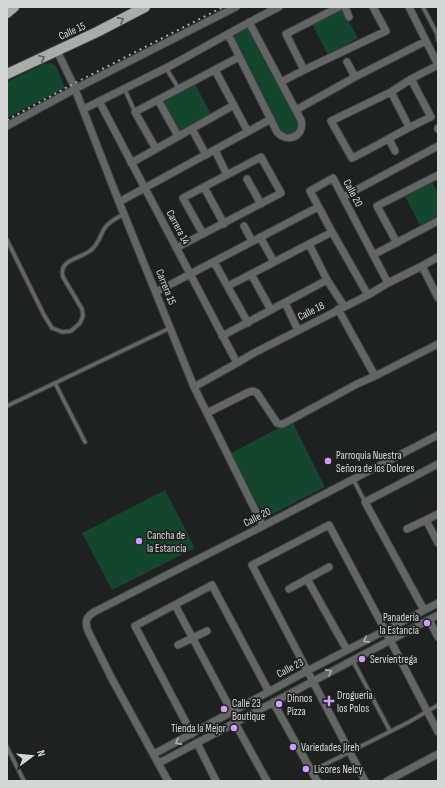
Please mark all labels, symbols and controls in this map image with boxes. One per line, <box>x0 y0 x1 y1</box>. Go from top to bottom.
one-way arrow <box>117 17 124 24</box>
street label: Calle 15 <box>57 19 87 43</box>
one-way arrow <box>38 55 46 63</box>
street label: Calle 20 <box>340 177 366 209</box>
street label: Carrera 14 <box>163 207 193 247</box>
street label: Carrera 15 <box>153 267 179 307</box>
street label: Calle 18 <box>295 299 327 323</box>
place label: Parroquia Nuestra Señora de los Dolores <box>336 449 414 475</box>
marker: Parroquia Nuestra Señora de los Dolores <box>323 456 333 466</box>
street label: Calle 20 <box>241 505 273 529</box>
place label: Cancha de la Estancia <box>147 529 186 555</box>
marker: Cancha de la Estancia <box>134 536 144 546</box>
place label: Panadería la Estancia <box>380 611 419 637</box>
marker: Panadería la Estancia <box>422 618 432 628</box>
one-way arrow <box>363 635 370 643</box>
place label: Servientrega <box>370 653 417 666</box>
marker: Servientrega <box>357 654 367 664</box>
street label: Calle 23 <box>274 655 306 681</box>
one-way arrow <box>325 670 332 677</box>
place label: Drogueria los Polos <box>337 689 373 715</box>
place label: Dinnos Pizza <box>287 692 312 718</box>
marker: Drogueria los Polos <box>324 696 334 706</box>
place label: Calle 23 Boutique <box>232 697 265 723</box>
marker: Dinnos Pizza <box>274 699 284 709</box>
marker: Calle 23 Boutique <box>219 704 229 714</box>
place label: Tienda la Mejor <box>171 722 226 735</box>
marker: Tienda la Mejor <box>229 723 239 733</box>
north arrow <box>12 736 52 776</box>
one-way arrow <box>175 737 182 745</box>
place label: Variedades Jireh <box>301 741 360 754</box>
marker: Variedades Jireh <box>288 742 298 752</box>
text: N <box>34 749 48 758</box>
place label: Licores Nelcy <box>314 763 364 776</box>
marker: Licores Nelcy <box>301 764 311 774</box>

